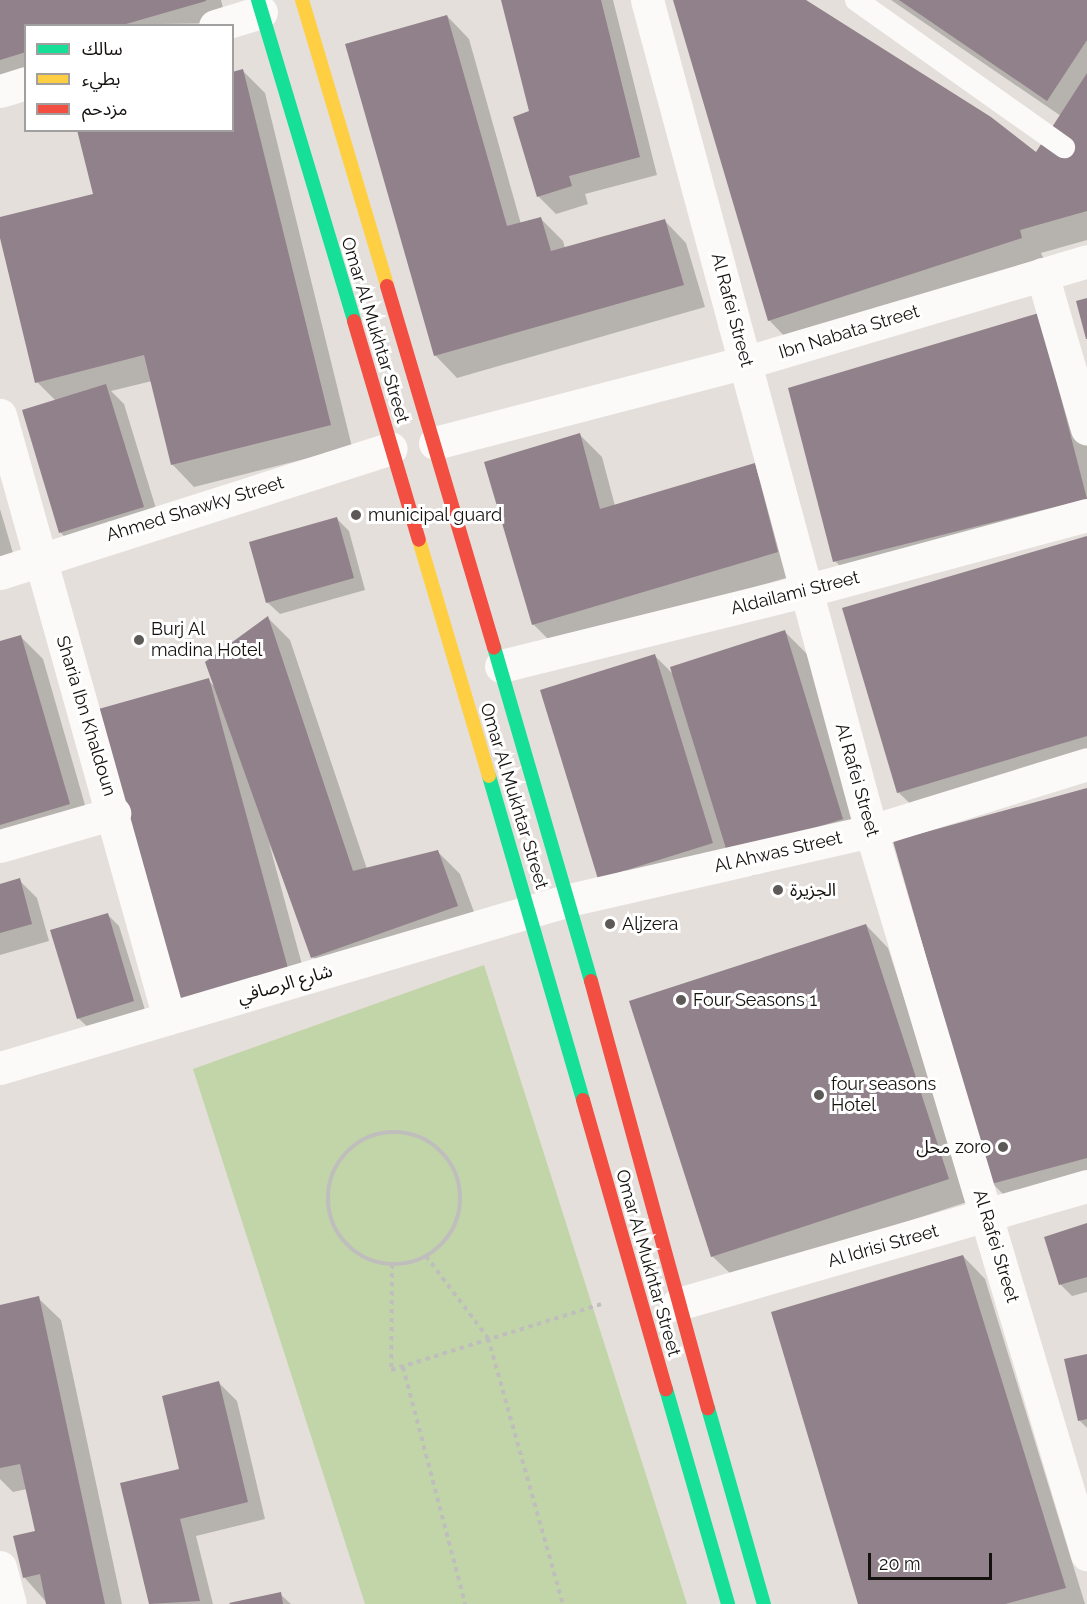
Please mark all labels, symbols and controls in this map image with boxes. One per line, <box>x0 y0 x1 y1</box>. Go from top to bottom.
legend <box>24 24 234 132</box>
text: سالك <box>82 38 123 59</box>
text: بطيء <box>82 68 120 89</box>
text: مزدحم <box>82 98 127 119</box>
street label: Omar Al Mukhtar Street <box>336 233 414 427</box>
street label: Al Rafei Street <box>706 250 758 370</box>
street label: Ibn Nabata Street <box>776 300 922 364</box>
street label: Ahmed Shawky Street <box>103 472 287 546</box>
place label: municipal guard <box>368 504 503 526</box>
marker: municipal guard <box>349 508 363 522</box>
street label: Aldailami Street <box>729 567 861 619</box>
place label: Burj Al madina Hotel <box>151 619 262 662</box>
street label: Sharia Ibn Khaldoun <box>51 633 121 799</box>
marker: Burj Al madina Hotel <box>132 633 146 647</box>
street label: Omar Al Mukhtar Street <box>475 699 553 893</box>
street label: Al Rafei Street <box>830 720 884 840</box>
street label: Al Ahwas Street <box>712 827 844 877</box>
place label: الجزيرة <box>790 879 836 901</box>
marker: الجزيرة <box>771 883 785 897</box>
place label: Aljzera <box>622 913 678 935</box>
marker: Aljzera <box>603 917 617 931</box>
street label: شارع الرصافي <box>235 960 335 1008</box>
place label: Four Seasons 1 <box>693 989 818 1011</box>
marker: Four Seasons 1 <box>674 993 688 1007</box>
place label: four seasons Hotel <box>831 1074 937 1116</box>
marker: four seasons Hotel <box>812 1088 826 1102</box>
place label: محل zoro <box>916 1136 991 1158</box>
marker: محل zoro <box>996 1140 1010 1154</box>
street label: Omar Al Mukhtar Street <box>611 1166 685 1360</box>
street label: Al Rafei Street <box>968 1187 1024 1305</box>
street label: Al Idrisi Street <box>825 1220 941 1272</box>
scale bar <box>871 1541 996 1579</box>
text: 20 m <box>879 1553 921 1574</box>

